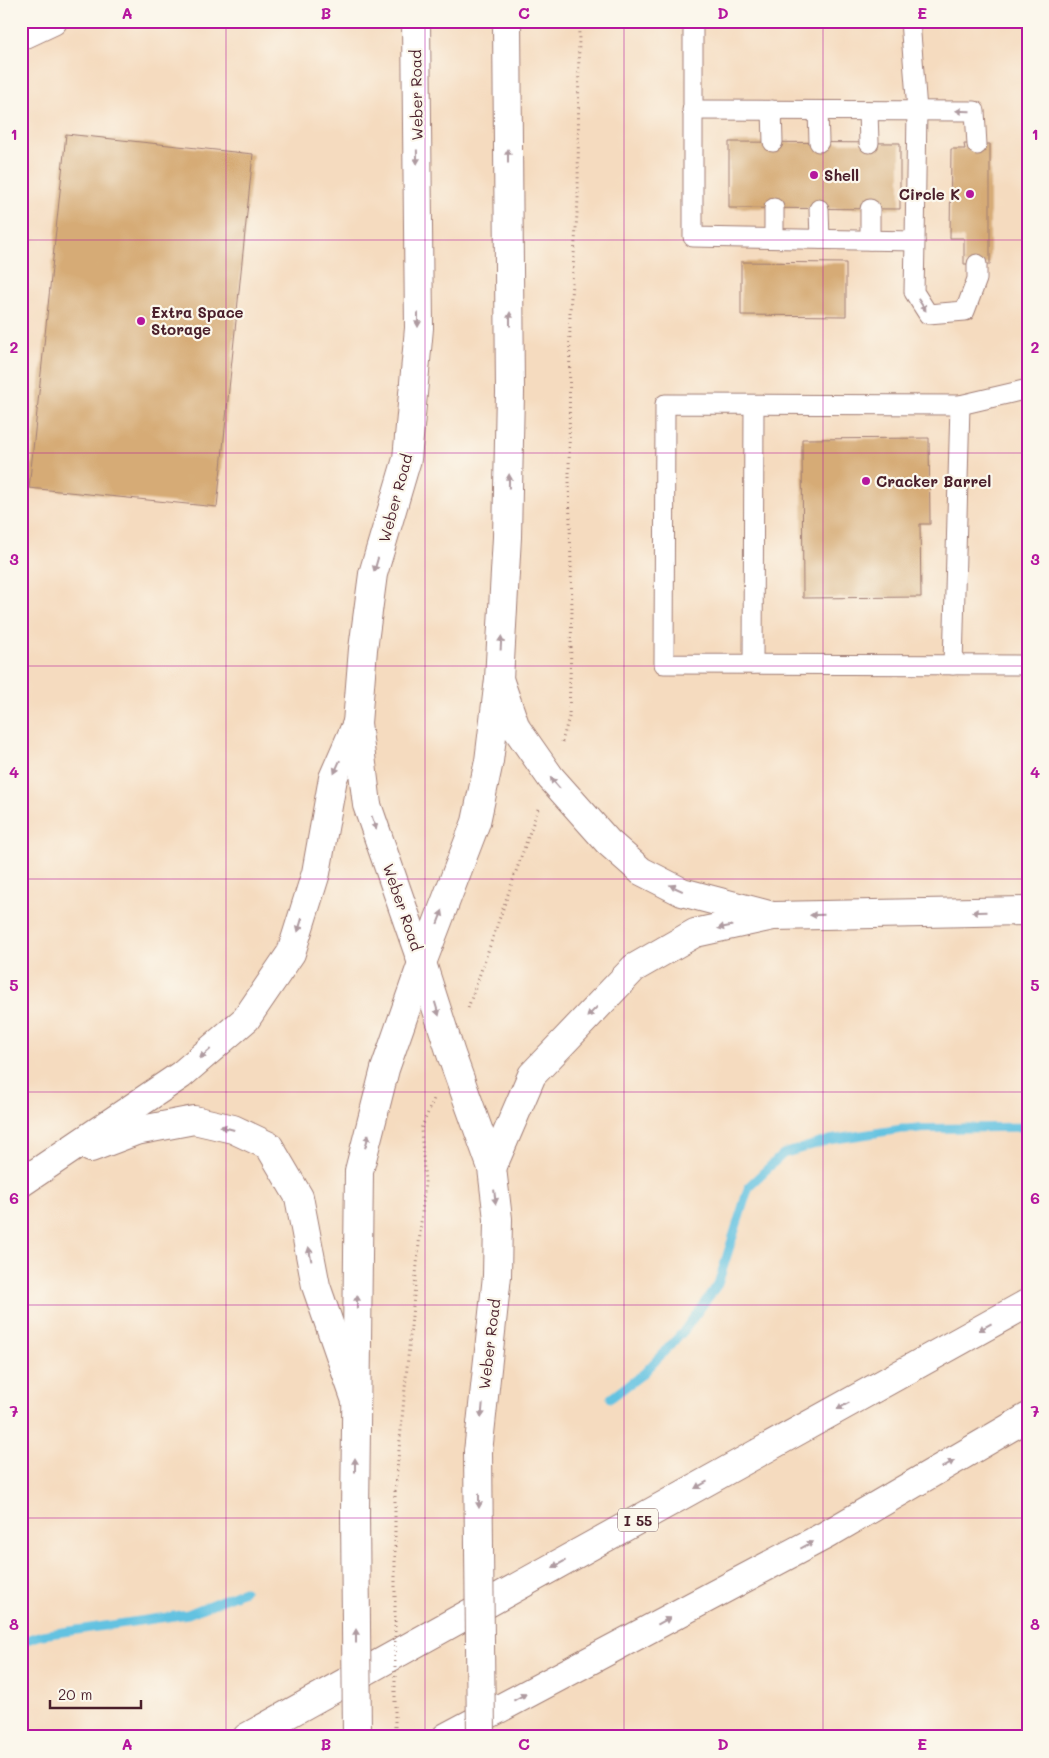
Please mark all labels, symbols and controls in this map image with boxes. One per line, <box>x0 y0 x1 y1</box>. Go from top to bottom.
text: A <box>121 2 133 23</box>
text: B <box>321 2 331 23</box>
text: C <box>518 2 530 23</box>
text: D <box>717 2 729 23</box>
text: E <box>917 2 927 23</box>
street label: Weber Road <box>405 49 427 141</box>
one-way arrow <box>955 107 971 115</box>
text: 1 <box>10 123 18 144</box>
text: 1 <box>1031 123 1039 144</box>
one-way arrow <box>504 148 512 164</box>
one-way arrow <box>413 150 421 166</box>
place label: Shell <box>824 165 859 185</box>
marker: Shell <box>808 169 820 181</box>
place label: Circle K <box>899 184 960 204</box>
marker: Circle K <box>964 188 976 200</box>
one-way arrow <box>917 298 927 311</box>
place label: Extra Space Storage <box>151 302 244 339</box>
one-way arrow <box>506 310 514 326</box>
one-way arrow <box>415 312 423 328</box>
marker: Extra Space Storage <box>135 315 147 327</box>
text: 2 <box>10 336 19 357</box>
text: 2 <box>1031 336 1040 357</box>
street label: Weber Road <box>374 451 416 545</box>
place label: Cracker Barrel <box>876 471 991 491</box>
one-way arrow <box>505 473 513 489</box>
marker: Cracker Barrel <box>860 475 872 487</box>
text: 3 <box>9 548 19 569</box>
text: 3 <box>1030 548 1040 569</box>
one-way arrow <box>372 558 380 573</box>
one-way arrow <box>498 635 506 651</box>
one-way arrow <box>333 760 341 774</box>
text: 4 <box>9 761 19 782</box>
text: 4 <box>1030 761 1040 782</box>
one-way arrow <box>549 777 561 789</box>
one-way arrow <box>370 815 378 830</box>
street label: Weber Road <box>379 861 427 953</box>
one-way arrow <box>669 884 683 892</box>
one-way arrow <box>971 908 987 916</box>
one-way arrow <box>436 909 444 924</box>
one-way arrow <box>808 911 824 919</box>
one-way arrow <box>295 918 303 933</box>
one-way arrow <box>717 923 733 931</box>
text: 5 <box>9 974 19 995</box>
text: 5 <box>1030 974 1040 995</box>
one-way arrow <box>433 1002 441 1017</box>
one-way arrow <box>586 1006 598 1018</box>
one-way arrow <box>199 1048 212 1059</box>
one-way arrow <box>220 1124 235 1132</box>
one-way arrow <box>363 1133 371 1148</box>
text: 6 <box>9 1187 19 1208</box>
text: 6 <box>1030 1187 1040 1208</box>
one-way arrow <box>491 1189 499 1205</box>
one-way arrow <box>306 1247 314 1262</box>
one-way arrow <box>353 1294 361 1310</box>
street label: Weber Road <box>474 1298 504 1390</box>
one-way arrow <box>978 1322 992 1331</box>
text: 7 <box>10 1400 19 1421</box>
text: 7 <box>1031 1400 1040 1421</box>
one-way arrow <box>836 1401 850 1410</box>
one-way arrow <box>478 1403 486 1419</box>
one-way arrow <box>351 1456 359 1472</box>
one-way arrow <box>941 1460 955 1468</box>
one-way arrow <box>694 1480 708 1489</box>
one-way arrow <box>475 1493 483 1509</box>
road number: I 55 <box>618 1508 658 1532</box>
one-way arrow <box>800 1541 814 1549</box>
one-way arrow <box>552 1559 566 1568</box>
text: 8 <box>9 1613 19 1634</box>
text: 8 <box>1030 1613 1040 1634</box>
one-way arrow <box>656 1617 671 1625</box>
one-way arrow <box>352 1627 360 1643</box>
scale bar <box>50 1678 141 1710</box>
text: 20 m <box>58 1684 92 1704</box>
one-way arrow <box>513 1693 527 1702</box>
text: A <box>121 1733 133 1754</box>
text: B <box>321 1733 331 1754</box>
text: C <box>518 1733 530 1754</box>
text: D <box>717 1733 729 1754</box>
text: E <box>917 1733 927 1754</box>

